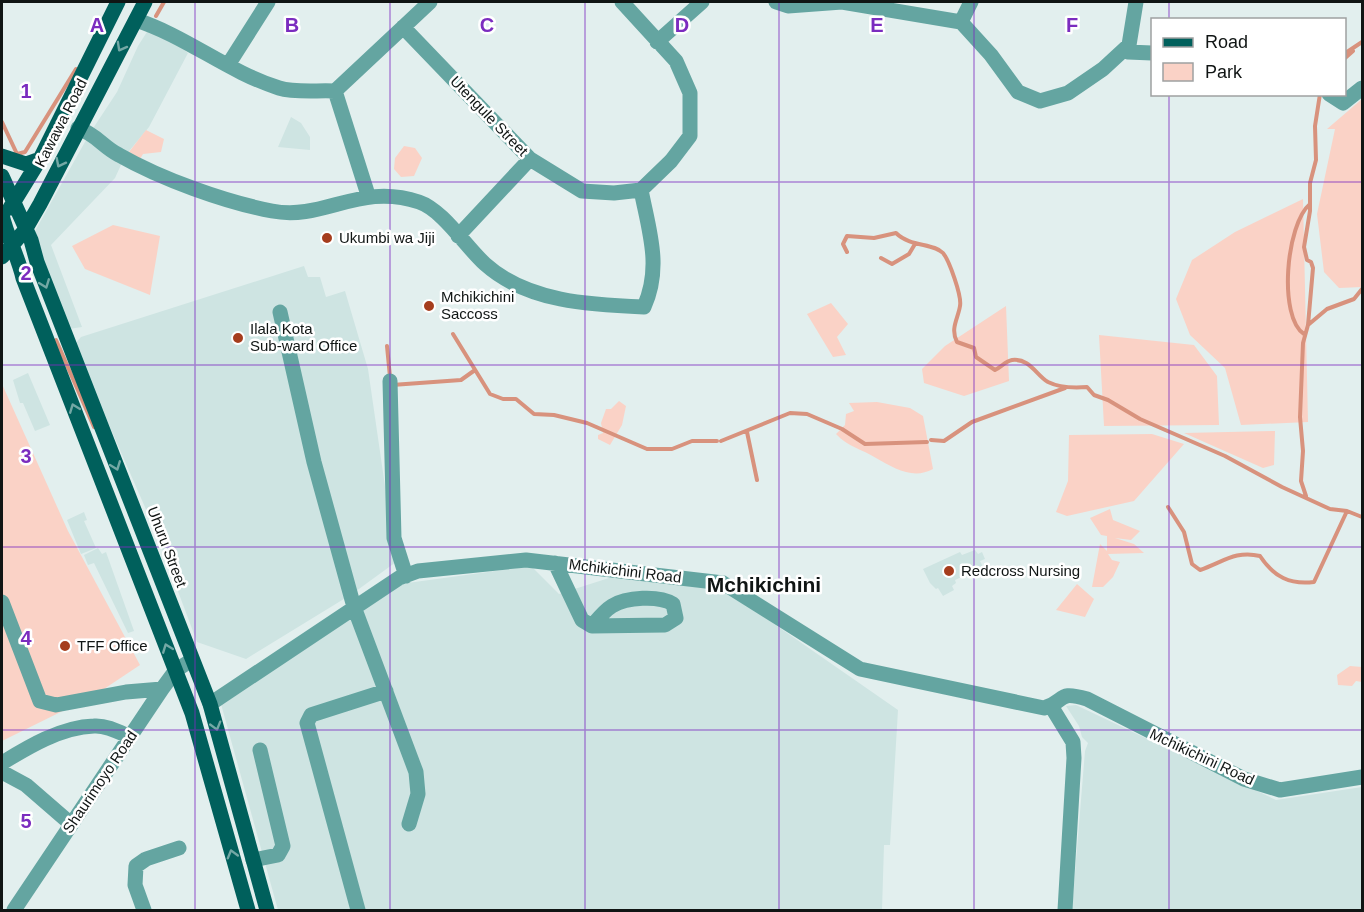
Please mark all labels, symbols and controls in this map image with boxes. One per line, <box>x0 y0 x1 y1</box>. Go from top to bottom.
text: A <box>90 14 104 36</box>
text: B <box>285 14 299 36</box>
text: C <box>480 14 494 36</box>
text: D <box>675 14 689 36</box>
text: E <box>870 14 884 36</box>
text: F <box>1066 14 1078 36</box>
legend <box>1151 18 1346 96</box>
text: Road <box>1205 32 1248 52</box>
one-way arrow <box>117 41 128 51</box>
text: Park <box>1205 62 1243 82</box>
street label: Utengule Street <box>447 72 532 160</box>
street label: Kawawa Road <box>31 76 90 170</box>
text: 1 <box>20 80 32 102</box>
one-way arrow <box>56 157 68 168</box>
place label: Ukumbi wa Jiji <box>339 229 435 246</box>
marker: Ukumbi wa Jiji <box>320 231 334 245</box>
text: 2 <box>20 262 32 284</box>
one-way arrow <box>38 278 50 289</box>
place label: Mchikichini Saccoss <box>441 288 514 322</box>
marker: Mchikichini Saccoss <box>422 299 436 313</box>
place label: Ilala Kota Sub-ward Office <box>250 320 357 354</box>
marker: Ilala Kota Sub-ward Office <box>231 331 245 345</box>
one-way arrow <box>69 403 81 414</box>
text: 3 <box>20 445 32 467</box>
one-way arrow <box>109 460 121 471</box>
street label: Uhuru Street <box>144 504 191 590</box>
street label: Mchikichini Road <box>568 555 682 586</box>
place label: Redcross Nursing <box>961 562 1080 579</box>
marker: Redcross Nursing <box>942 564 956 578</box>
district label: Mchikichini <box>707 573 821 596</box>
text: 4 <box>20 627 32 649</box>
place label: TFF Office <box>77 637 148 654</box>
marker: TFF Office <box>58 639 72 653</box>
one-way arrow <box>162 644 175 654</box>
one-way arrow <box>209 720 221 731</box>
street label: Mchikichini Road <box>1147 725 1257 788</box>
street label: Shaurimoyo Road <box>59 727 140 836</box>
text: 5 <box>20 810 32 832</box>
one-way arrow <box>227 849 239 860</box>

